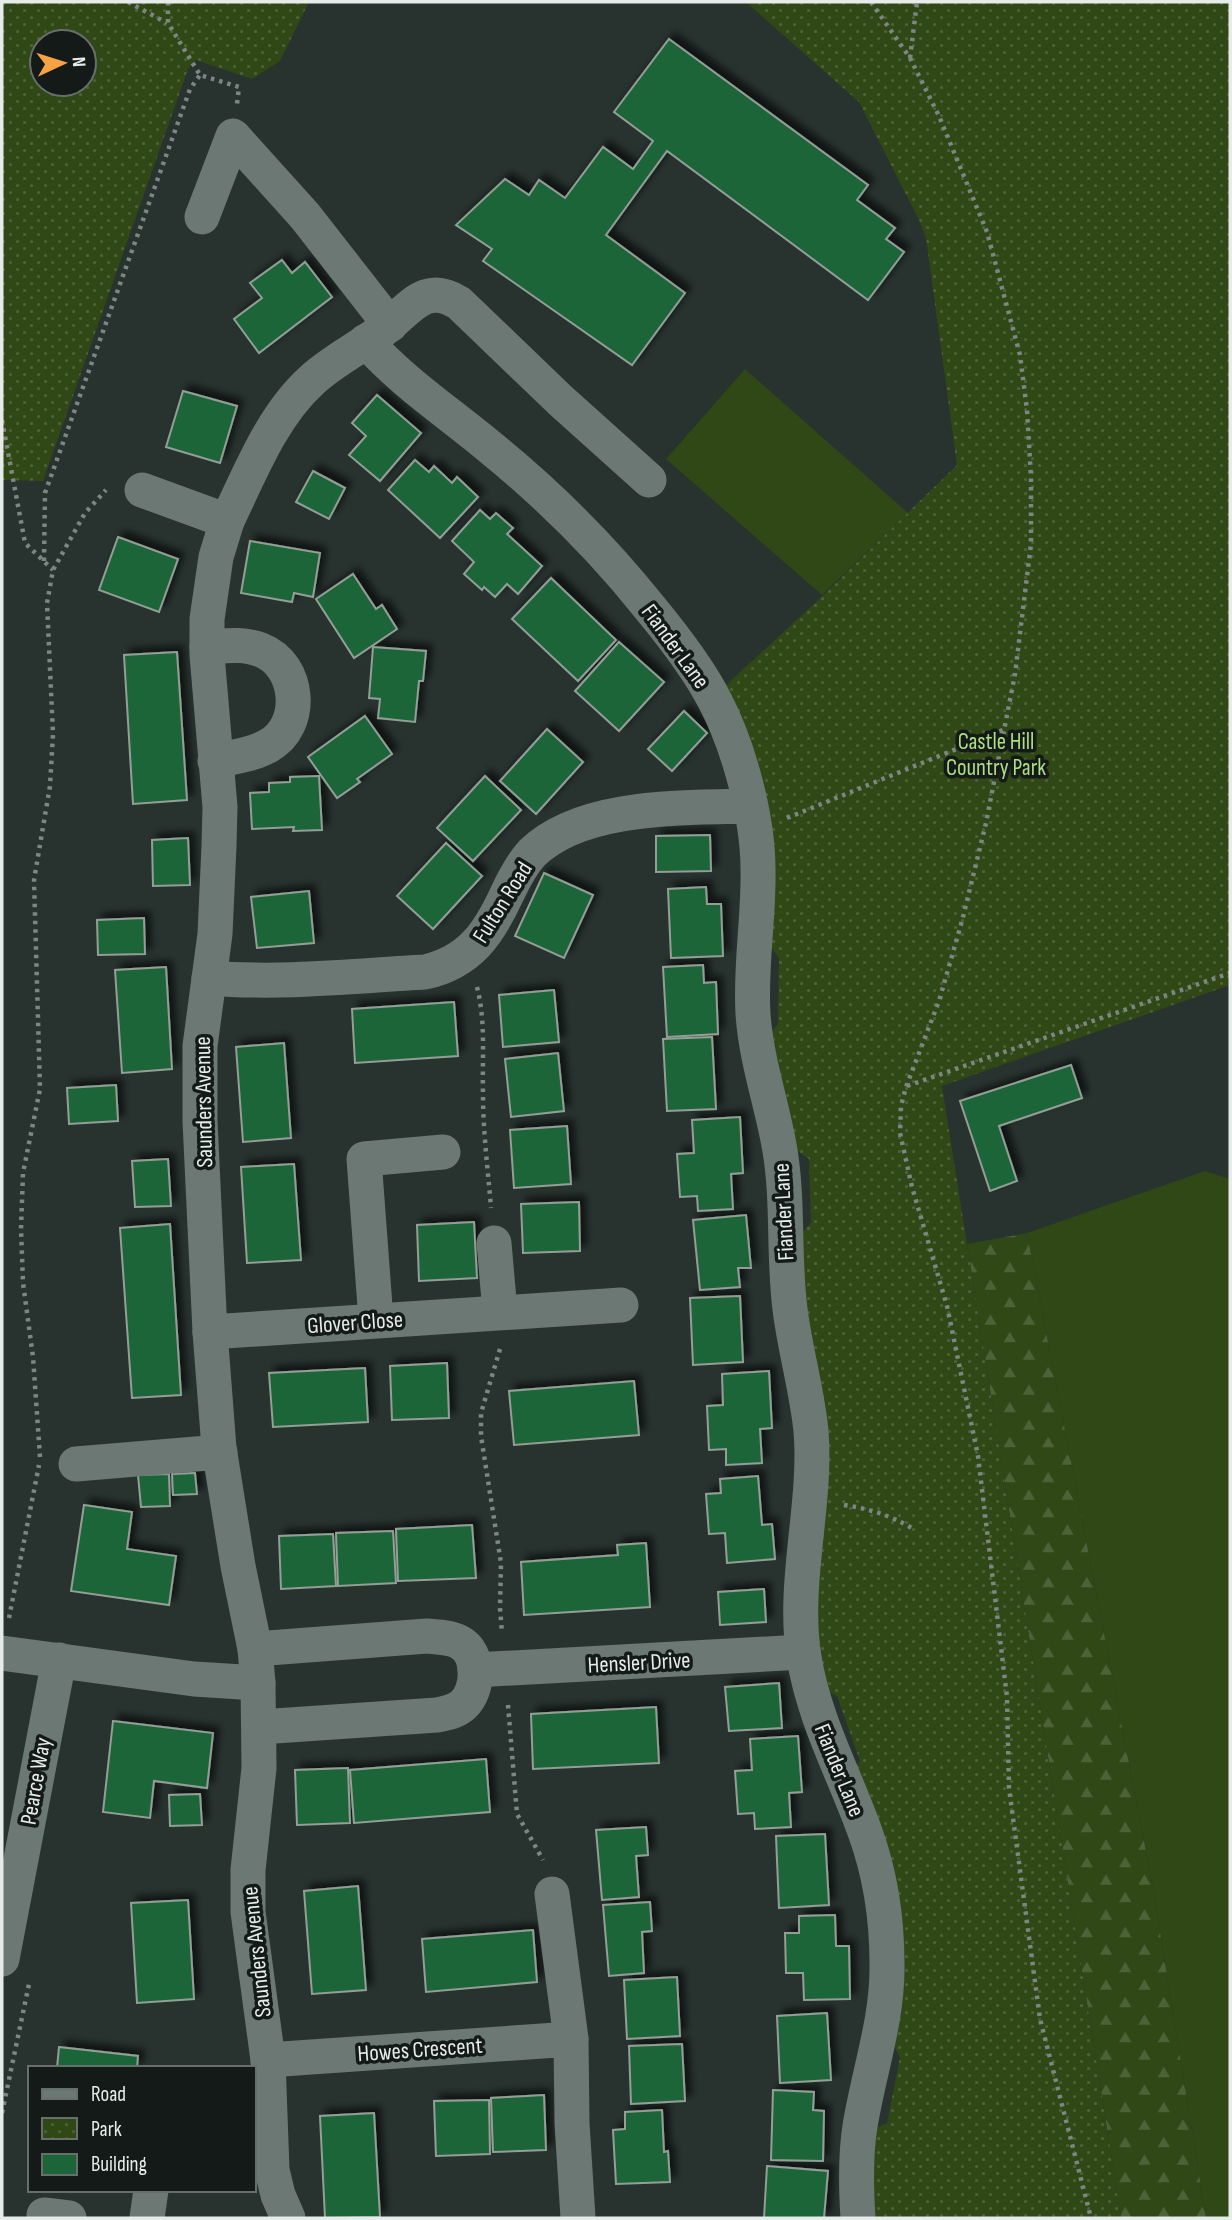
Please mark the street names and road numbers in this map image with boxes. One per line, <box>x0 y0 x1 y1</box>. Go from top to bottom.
street label: Fiander Lane <box>635 599 715 694</box>
street label: Fulton Road <box>467 857 539 948</box>
street label: Saunders Avenue <box>189 1036 219 1168</box>
street label: Fiander Lane <box>767 1162 801 1261</box>
street label: Glover Close <box>306 1306 404 1340</box>
street label: Hensler Drive <box>587 1646 691 1680</box>
street label: Fiander Lane <box>808 1720 870 1821</box>
street label: Pearce Way <box>15 1735 57 1827</box>
street label: Saunders Avenue <box>236 1885 278 2019</box>
street label: Howes Crescent <box>357 2032 484 2068</box>

